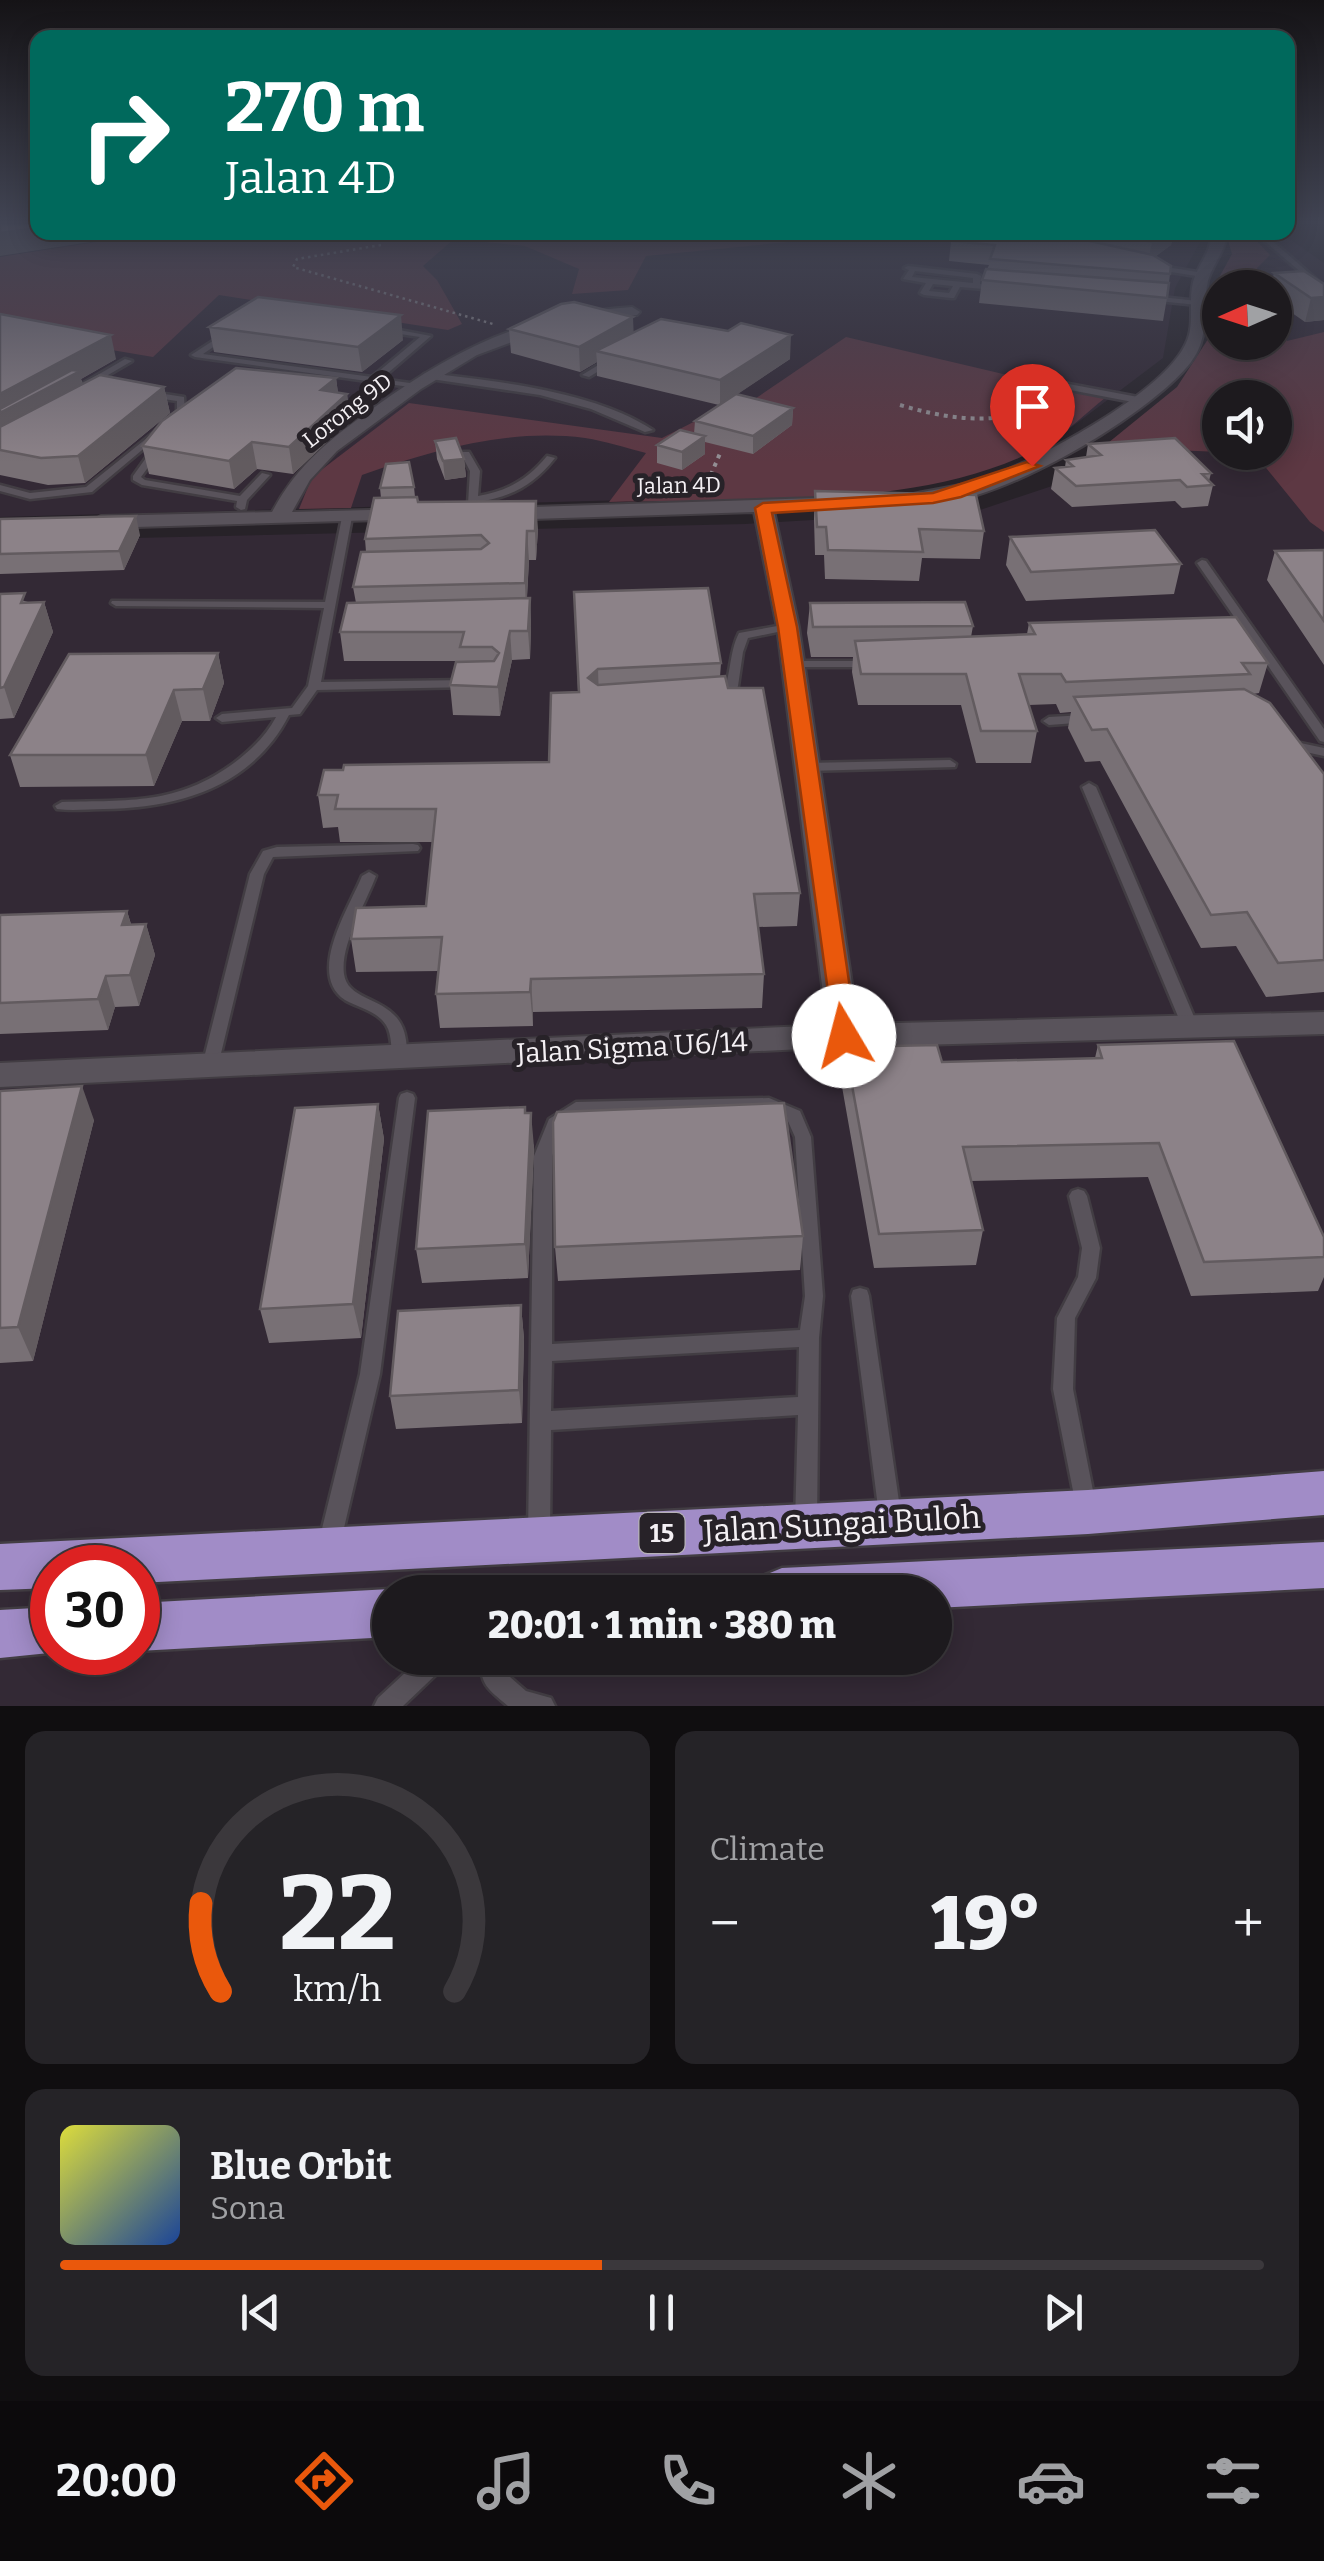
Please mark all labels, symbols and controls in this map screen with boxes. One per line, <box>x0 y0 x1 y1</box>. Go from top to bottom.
text: 270 m <box>225 66 424 150</box>
icon: right <box>60 70 190 200</box>
text: Jalan 4D <box>225 151 397 205</box>
north arrow <box>1202 270 1292 360</box>
map controls <box>1202 270 1292 470</box>
pin <box>990 364 1075 467</box>
street label: Lorong 9D <box>297 367 397 454</box>
icon: arrive <box>1005 379 1060 434</box>
button: sound <box>1202 380 1292 470</box>
street label: Jalan 4D <box>636 471 721 500</box>
position arrow <box>792 984 896 1088</box>
street label: Jalan Sigma U6/14 <box>515 1025 748 1070</box>
street label: Jalan Sungai Buloh <box>701 1498 982 1550</box>
road number: 15 <box>640 1513 684 1553</box>
speed limit sign: 30 <box>30 1545 160 1675</box>
text: 20:01 · 1 min · 380 m <box>488 1602 836 1648</box>
text: Climate <box>710 1830 825 1868</box>
text: 22 <box>279 1852 396 1977</box>
text: 19° <box>931 1879 1041 1969</box>
text: − <box>710 1891 740 1957</box>
text: + <box>1233 1891 1264 1957</box>
text: km/h <box>293 1968 381 2010</box>
text: Blue Orbit <box>210 2143 392 2189</box>
text: Sona <box>210 2189 285 2227</box>
icon: previous <box>233 2285 288 2340</box>
icon: pause <box>634 2285 689 2340</box>
icon: next <box>1036 2285 1091 2340</box>
icon: directions <box>289 2446 359 2516</box>
icon: music <box>471 2446 541 2516</box>
icon: phone <box>653 2446 723 2516</box>
icon: climate <box>834 2446 904 2516</box>
icon: car <box>1016 2446 1086 2516</box>
icon: filters <box>1198 2446 1268 2516</box>
text: 20:00 <box>56 2454 177 2508</box>

